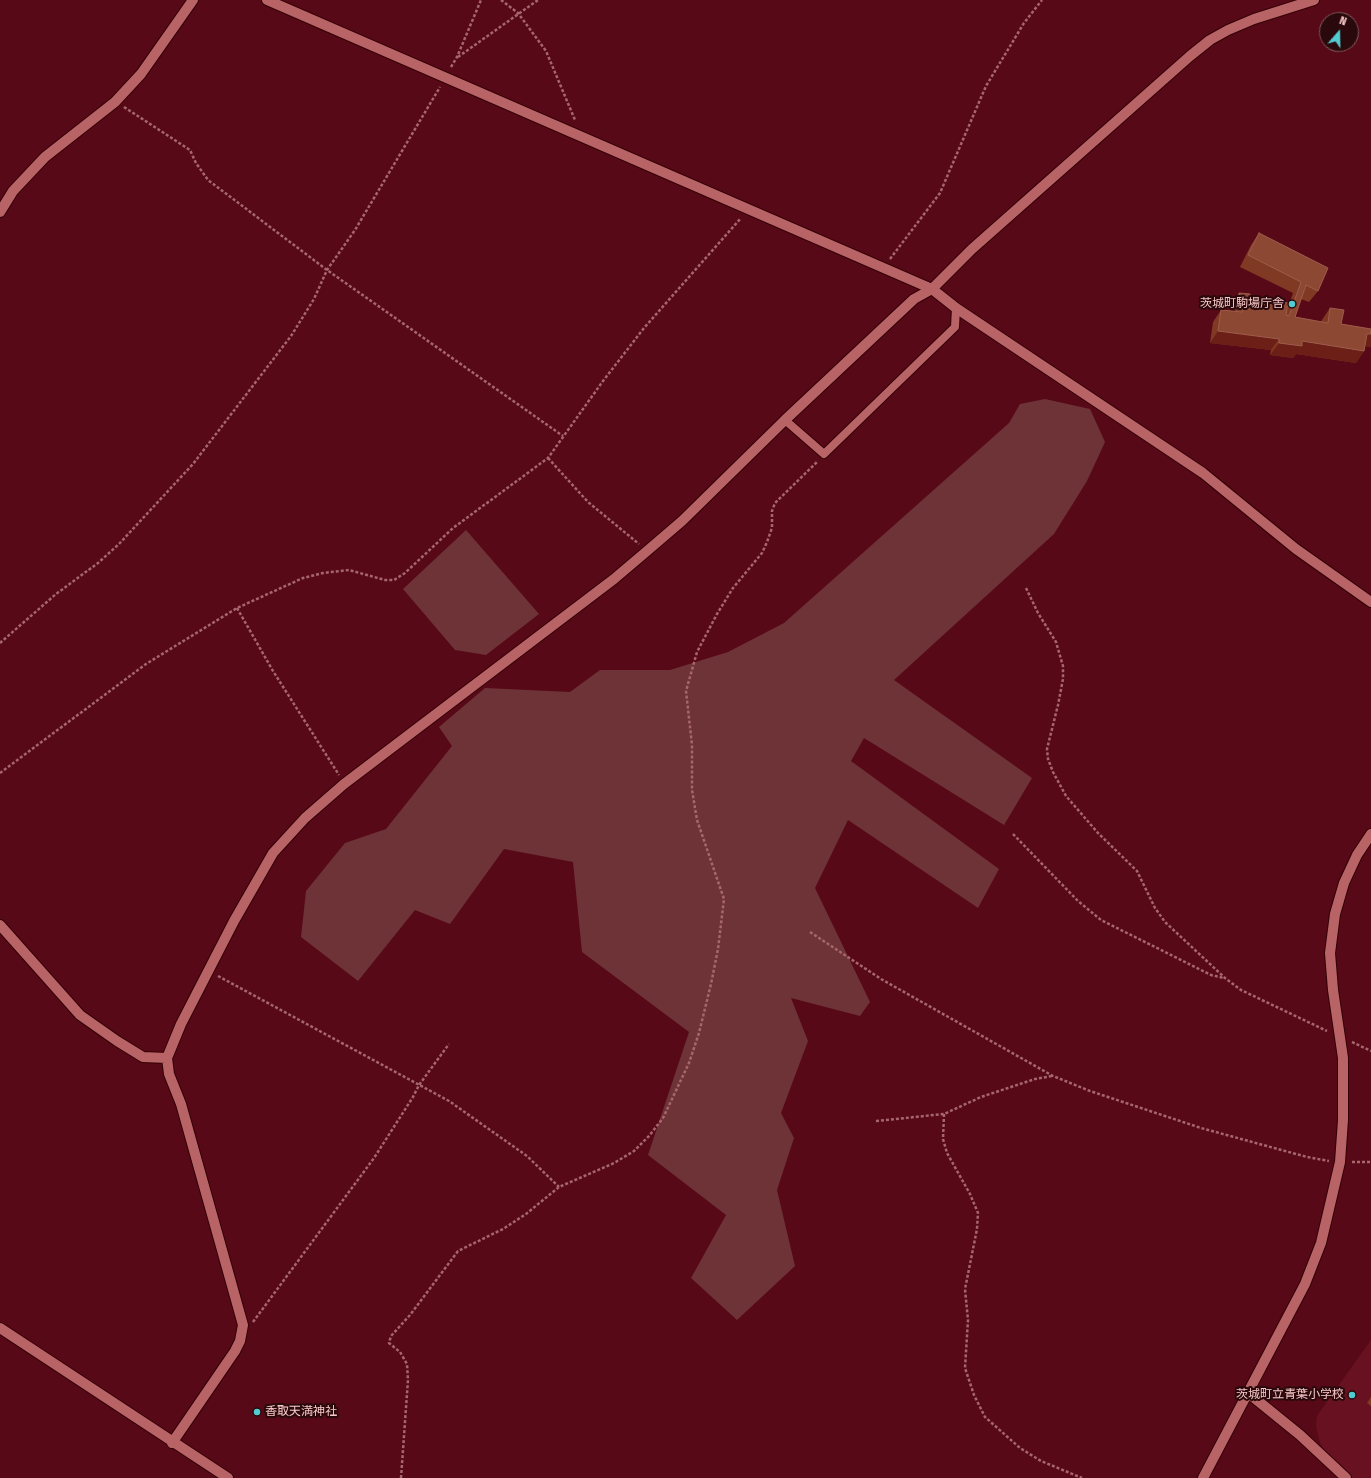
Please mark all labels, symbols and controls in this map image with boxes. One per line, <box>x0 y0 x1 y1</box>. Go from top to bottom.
north arrow <box>1319 12 1359 52</box>
text: N <box>1338 14 1348 28</box>
place label: 茨城町駒場庁舎 <box>1200 297 1284 311</box>
marker: 茨城町駒場庁舎 <box>1287 299 1297 309</box>
place label: 茨城町立青葉小学校 <box>1236 1388 1344 1402</box>
marker: 茨城町立青葉小学校 <box>1347 1390 1357 1400</box>
place label: 香取天満神社 <box>265 1405 337 1419</box>
marker: 香取天満神社 <box>252 1407 262 1417</box>

